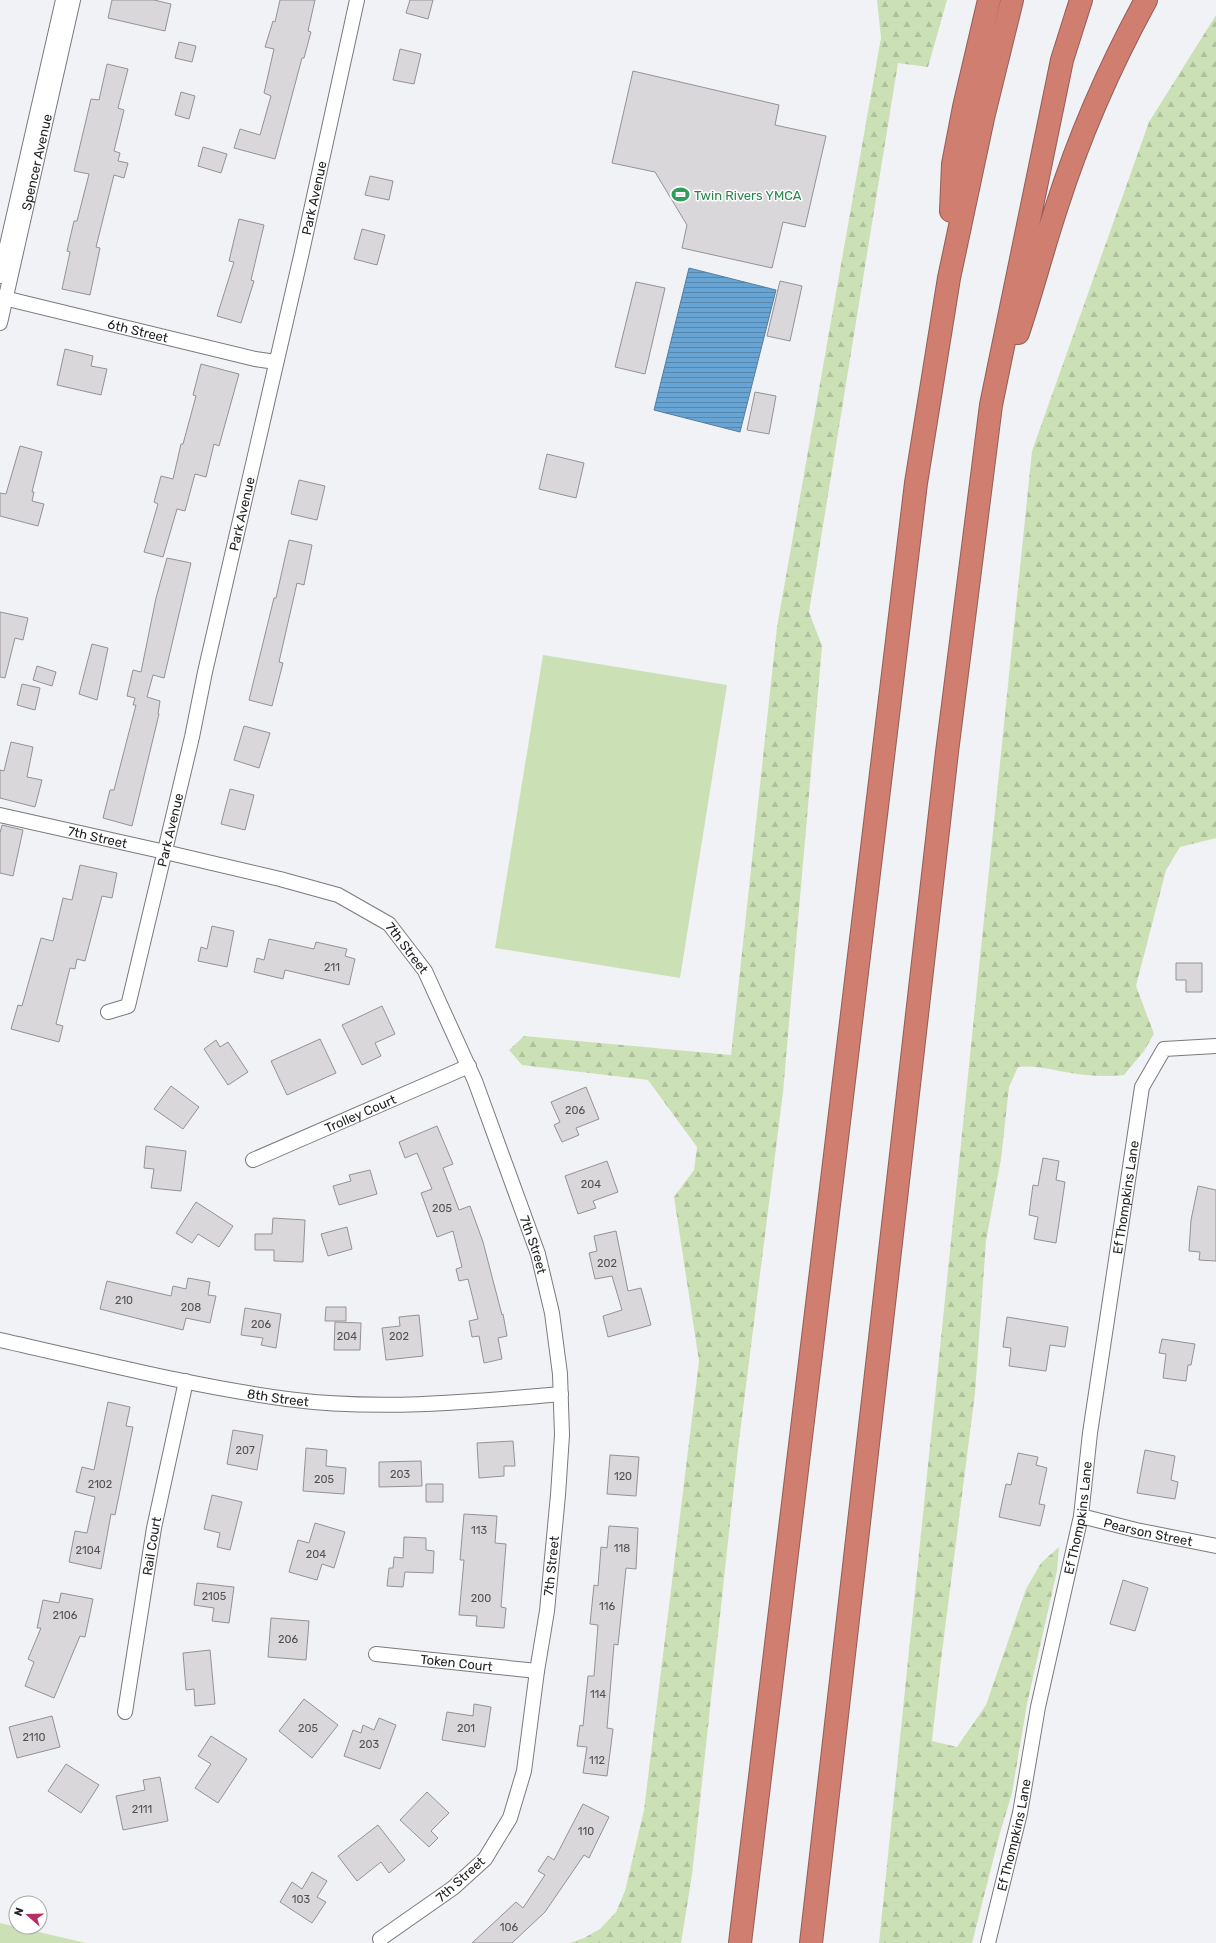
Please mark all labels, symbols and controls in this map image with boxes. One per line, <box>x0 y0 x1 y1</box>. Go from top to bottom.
street label: Spencer Avenue <box>19 112 55 212</box>
street label: Park Avenue <box>299 160 330 237</box>
sports icon: Twin Rivers YMCA <box>671 185 691 205</box>
place label: Twin Rivers YMCA <box>694 188 802 203</box>
street label: 6th Street <box>106 316 170 346</box>
street label: Park Avenue <box>226 476 258 552</box>
street label: Park Avenue <box>154 792 186 868</box>
street label: 7th Street <box>66 823 129 851</box>
street label: 7th Street <box>382 919 431 977</box>
house number: 211 <box>324 961 340 974</box>
street label: Trolley Court <box>323 1092 398 1136</box>
house number: 206 <box>565 1104 585 1117</box>
street label: Ef Thompkins Lane <box>1110 1140 1142 1255</box>
house number: 204 <box>581 1178 601 1191</box>
house number: 205 <box>432 1202 452 1215</box>
street label: 7th Street <box>517 1214 549 1275</box>
house number: 202 <box>597 1257 617 1270</box>
house number: 210 <box>115 1294 133 1307</box>
house number: 208 <box>181 1301 201 1314</box>
house number: 206 <box>251 1318 271 1331</box>
house number: 204 <box>337 1330 357 1343</box>
house number: 202 <box>389 1330 409 1343</box>
street label: 8th Street <box>246 1386 310 1409</box>
house number: 207 <box>235 1444 255 1457</box>
street label: Ef Thompkins Lane <box>1061 1460 1095 1576</box>
house number: 203 <box>390 1468 410 1481</box>
house number: 120 <box>614 1470 632 1483</box>
house number: 205 <box>314 1473 334 1486</box>
house number: 2102 <box>88 1478 112 1491</box>
street label: Rail Court <box>140 1515 164 1577</box>
street label: Pearson Street <box>1102 1515 1194 1549</box>
house number: 113 <box>471 1524 487 1537</box>
street label: 7th Street <box>541 1535 562 1597</box>
house number: 118 <box>614 1542 630 1555</box>
house number: 2104 <box>76 1544 101 1557</box>
house number: 204 <box>306 1548 326 1561</box>
house number: 2105 <box>202 1590 227 1603</box>
house number: 200 <box>471 1592 491 1605</box>
house number: 116 <box>599 1600 615 1613</box>
house number: 2106 <box>53 1609 78 1622</box>
house number: 206 <box>278 1633 298 1646</box>
street label: Token Court <box>420 1652 493 1674</box>
house number: 114 <box>590 1688 606 1701</box>
house number: 205 <box>298 1722 318 1735</box>
house number: 201 <box>457 1722 475 1735</box>
house number: 2110 <box>23 1731 45 1744</box>
house number: 203 <box>359 1738 379 1751</box>
house number: 112 <box>589 1754 605 1767</box>
street label: Ef Thompkins Lane <box>994 1778 1034 1893</box>
house number: 2111 <box>132 1803 152 1816</box>
house number: 110 <box>578 1825 594 1838</box>
street label: 7th Street <box>433 1854 488 1905</box>
house number: 103 <box>292 1893 311 1906</box>
north arrow <box>8 1895 48 1935</box>
text: N <box>12 1906 27 1918</box>
house number: 106 <box>500 1921 519 1934</box>

